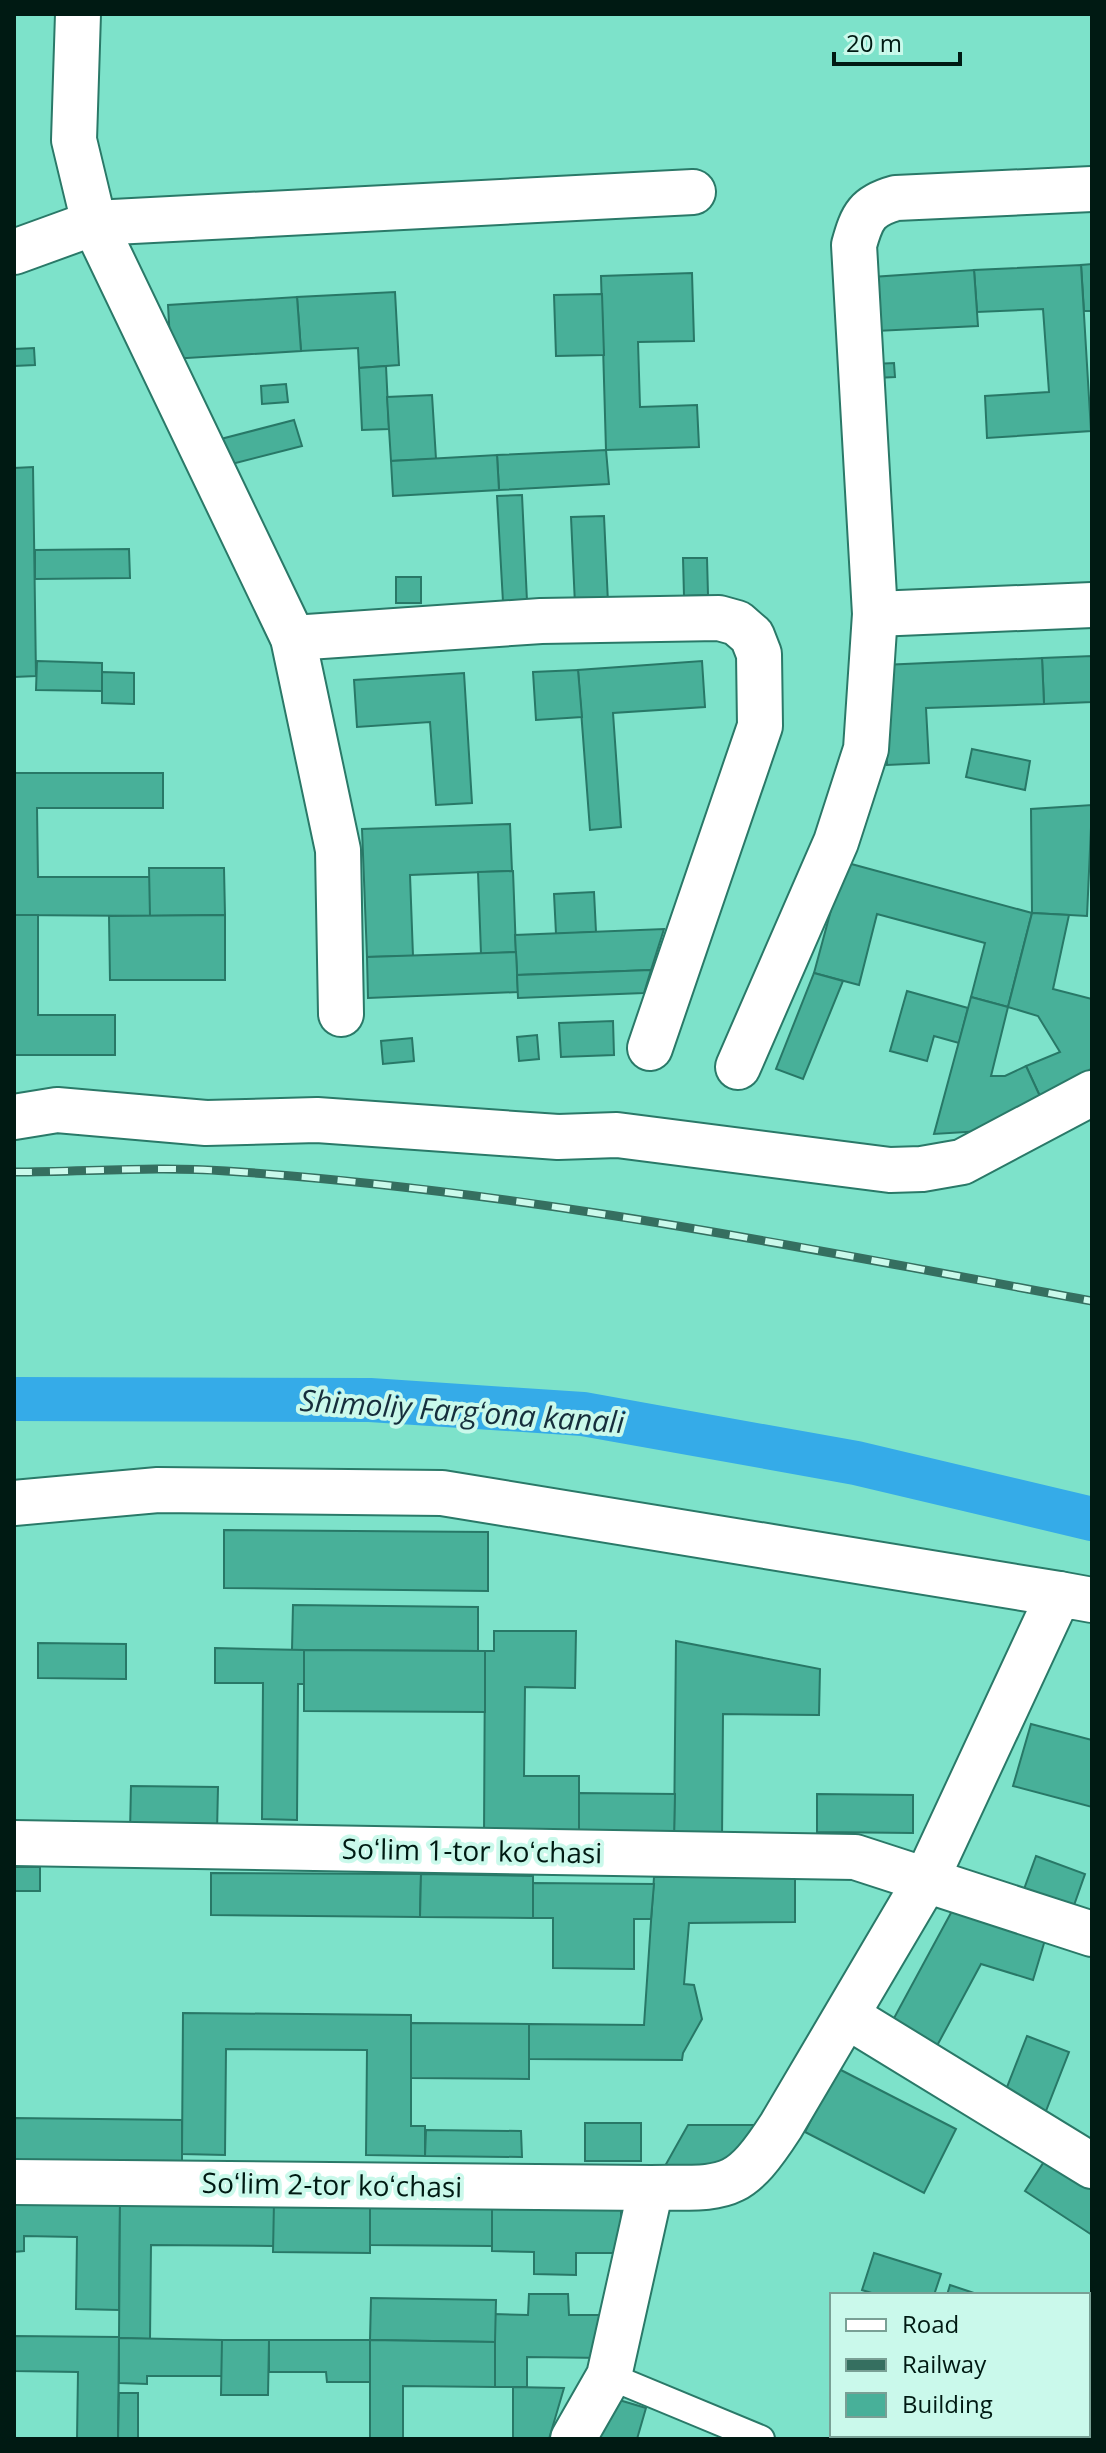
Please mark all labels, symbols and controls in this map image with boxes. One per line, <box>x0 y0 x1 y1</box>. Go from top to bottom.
scale bar <box>834 16 960 66</box>
text: 20 m <box>846 26 902 59</box>
water label: Shimoliy Fargʻona kanali <box>299 1379 626 1442</box>
street label: Soʻlim 1-tor koʻchasi <box>341 1829 603 1871</box>
street label: Soʻlim 2-tor koʻchasi <box>201 2163 463 2205</box>
legend <box>830 2293 1090 2437</box>
text: Road <box>902 2307 959 2340</box>
text: Railway <box>902 2347 987 2380</box>
text: Building <box>902 2387 993 2420</box>

